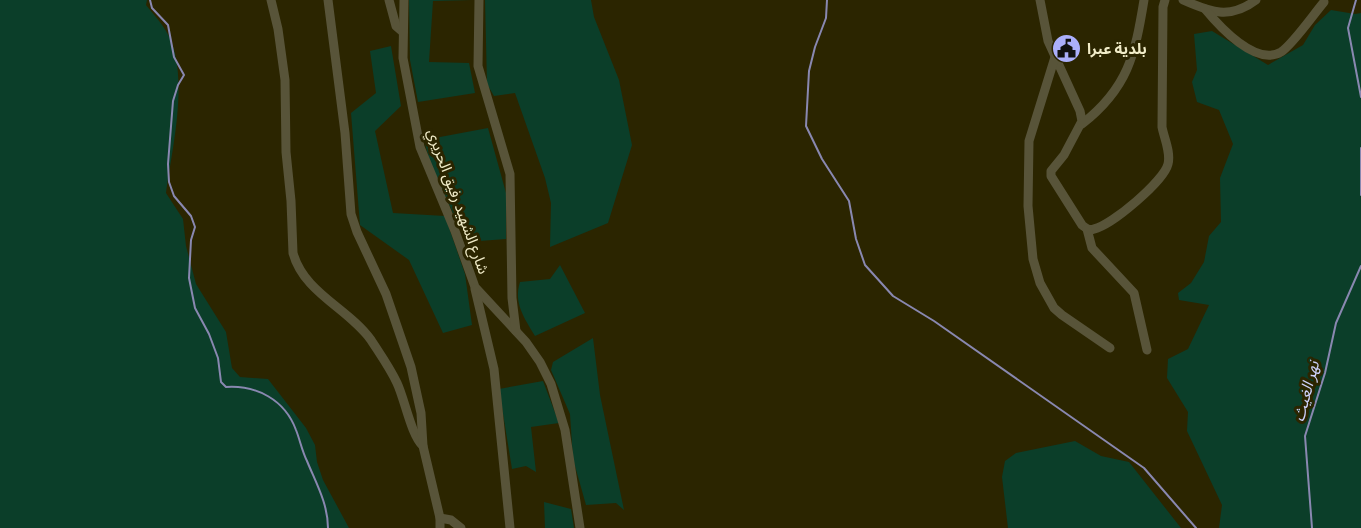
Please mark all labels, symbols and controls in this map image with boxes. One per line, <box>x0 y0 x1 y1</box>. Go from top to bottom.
public building icon: بلدية عبرا <box>1050 32 1082 64</box>
place label: بلدية عبرا <box>1087 39 1147 58</box>
street label: شارع الشهيد رفيق الحريري <box>421 126 494 278</box>
water label: نهر الغيث <box>1288 357 1324 423</box>

